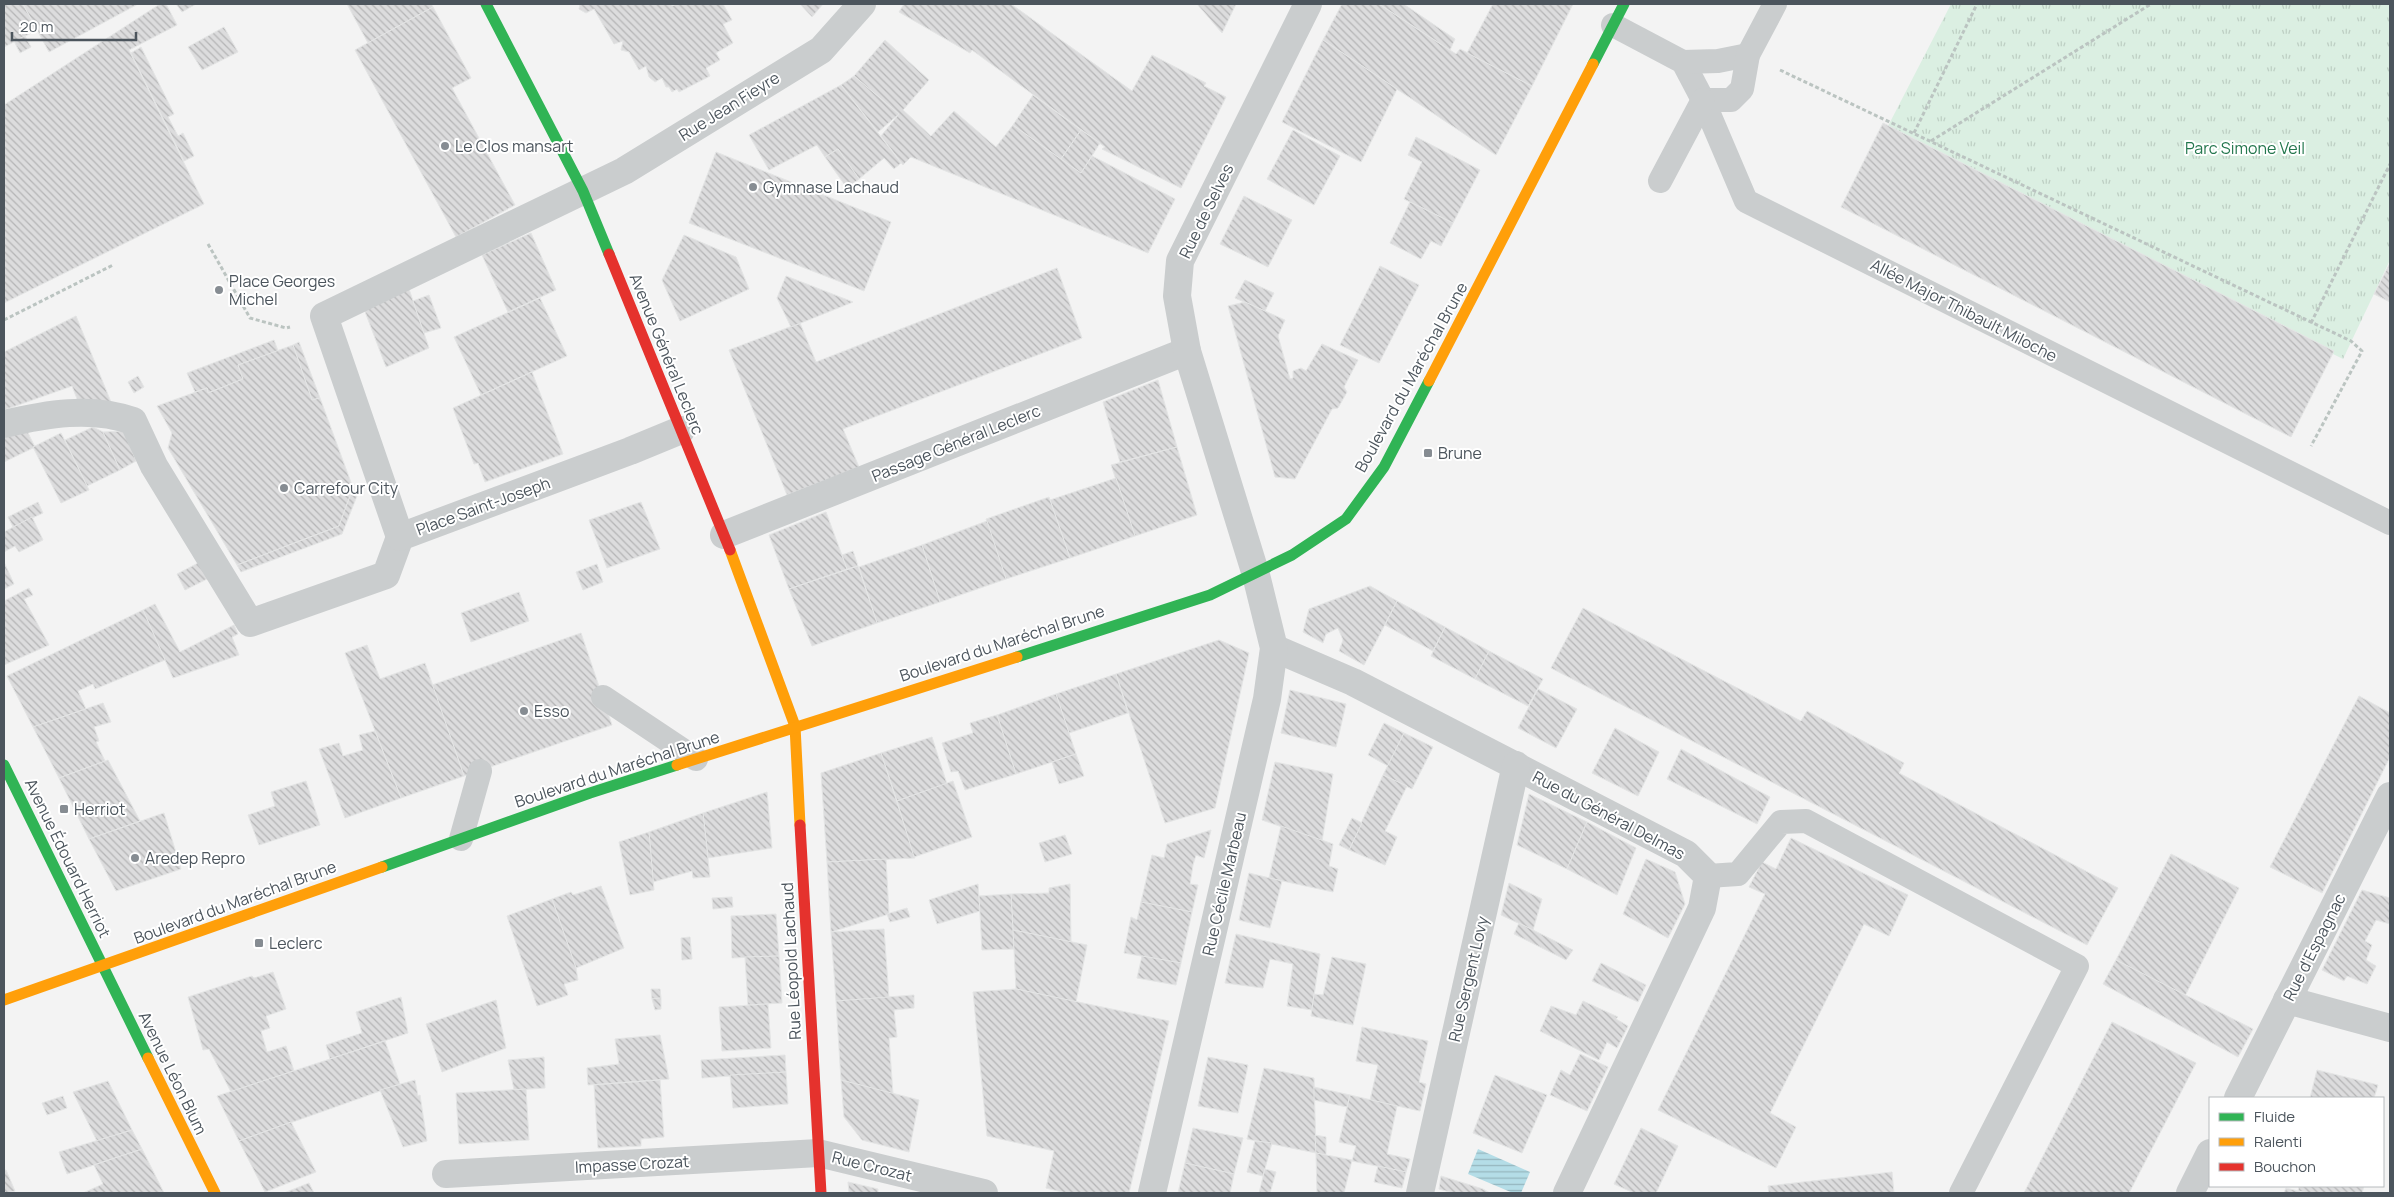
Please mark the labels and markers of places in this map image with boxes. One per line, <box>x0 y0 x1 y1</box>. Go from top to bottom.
place label: Le Clos mansart <box>455 135 573 157</box>
marker: Le Clos mansart <box>439 140 451 152</box>
place label: Gymnase Lachaud <box>763 176 899 198</box>
marker: Gymnase Lachaud <box>747 181 759 193</box>
place label: Place Georges Michel <box>229 270 335 310</box>
marker: Place Georges Michel <box>213 284 225 296</box>
place label: Brune <box>1438 443 1482 463</box>
marker: Brune <box>1422 447 1434 459</box>
place label: Carrefour City <box>294 477 399 499</box>
marker: Carrefour City <box>278 482 290 494</box>
place label: Esso <box>534 700 569 722</box>
marker: Esso <box>518 705 530 717</box>
place label: Herriot <box>74 798 125 820</box>
marker: Herriot <box>58 803 70 815</box>
place label: Aredep Repro <box>145 847 245 869</box>
marker: Aredep Repro <box>129 852 141 864</box>
place label: Leclerc <box>269 932 323 954</box>
marker: Leclerc <box>253 937 265 949</box>

